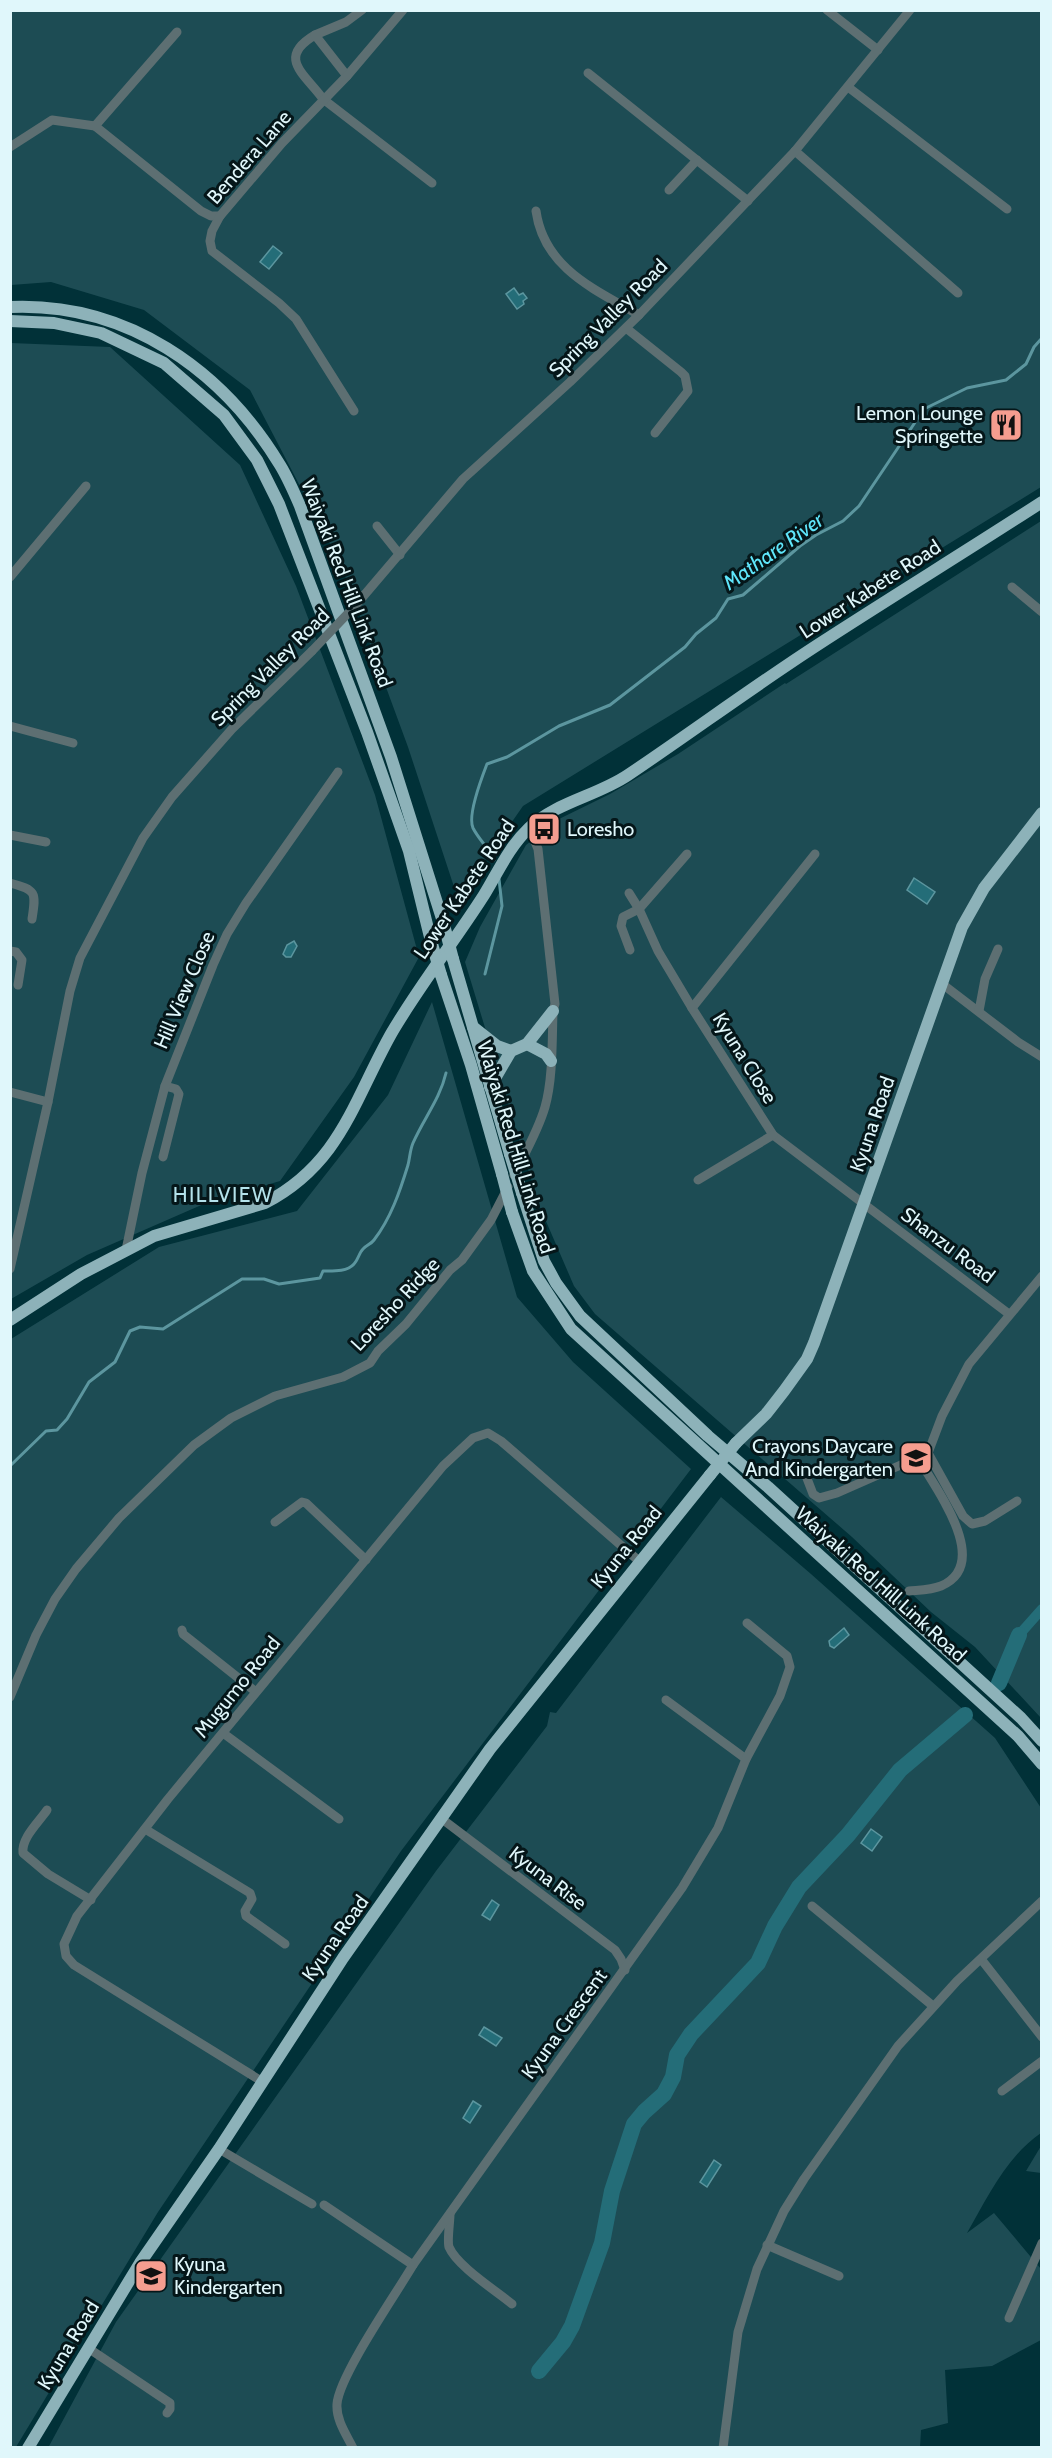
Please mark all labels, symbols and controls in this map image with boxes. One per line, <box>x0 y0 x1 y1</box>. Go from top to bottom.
street label: Bendera Lane <box>202 105 296 209</box>
street label: Spring Valley Road <box>544 254 672 382</box>
place label: Lemon Lounge Springette <box>856 401 983 448</box>
restaurant icon: Lemon Lounge Springette <box>988 407 1024 443</box>
street label: Waiyaki Red Hill Link Road <box>296 475 398 691</box>
water label: Mathare River <box>717 506 829 595</box>
street label: Lower Kabete Road <box>795 534 945 644</box>
street label: Spring Valley Road <box>206 603 334 731</box>
bus stop icon: Loresho <box>526 811 562 847</box>
street label: Lower Kabete Road <box>408 815 520 963</box>
place label: Loresho <box>567 817 634 841</box>
street label: Hill View Close <box>149 928 219 1052</box>
street label: Kyuna Close <box>708 1008 782 1108</box>
street label: Waiyaki Red Hill Link Road <box>472 1038 560 1256</box>
street label: Kyuna Road <box>844 1073 900 1175</box>
district label: HILLVIEW <box>173 1182 273 1207</box>
street label: Shanzu Road <box>896 1202 1000 1288</box>
street label: Loresho Ridge <box>346 1252 444 1356</box>
place label: Crayons Daycare And Kindergarten <box>745 1434 893 1481</box>
school or university icon: Crayons Daycare And Kindergarten <box>898 1440 934 1476</box>
street label: Kyuna Road <box>585 1501 667 1593</box>
street label: Waiyaki Red Hill Link Road <box>791 1501 971 1667</box>
street label: Mugumo Road <box>189 1632 285 1742</box>
street label: Kyuna Rise <box>505 1841 591 1915</box>
street label: Kyuna Road <box>297 1890 373 1986</box>
street label: Kyuna Crescent <box>516 1964 612 2084</box>
place label: Kyuna Kindergarten <box>174 2252 283 2299</box>
school or university icon: Kyuna Kindergarten <box>133 2258 169 2294</box>
street label: Kyuna Road <box>32 2296 104 2394</box>

